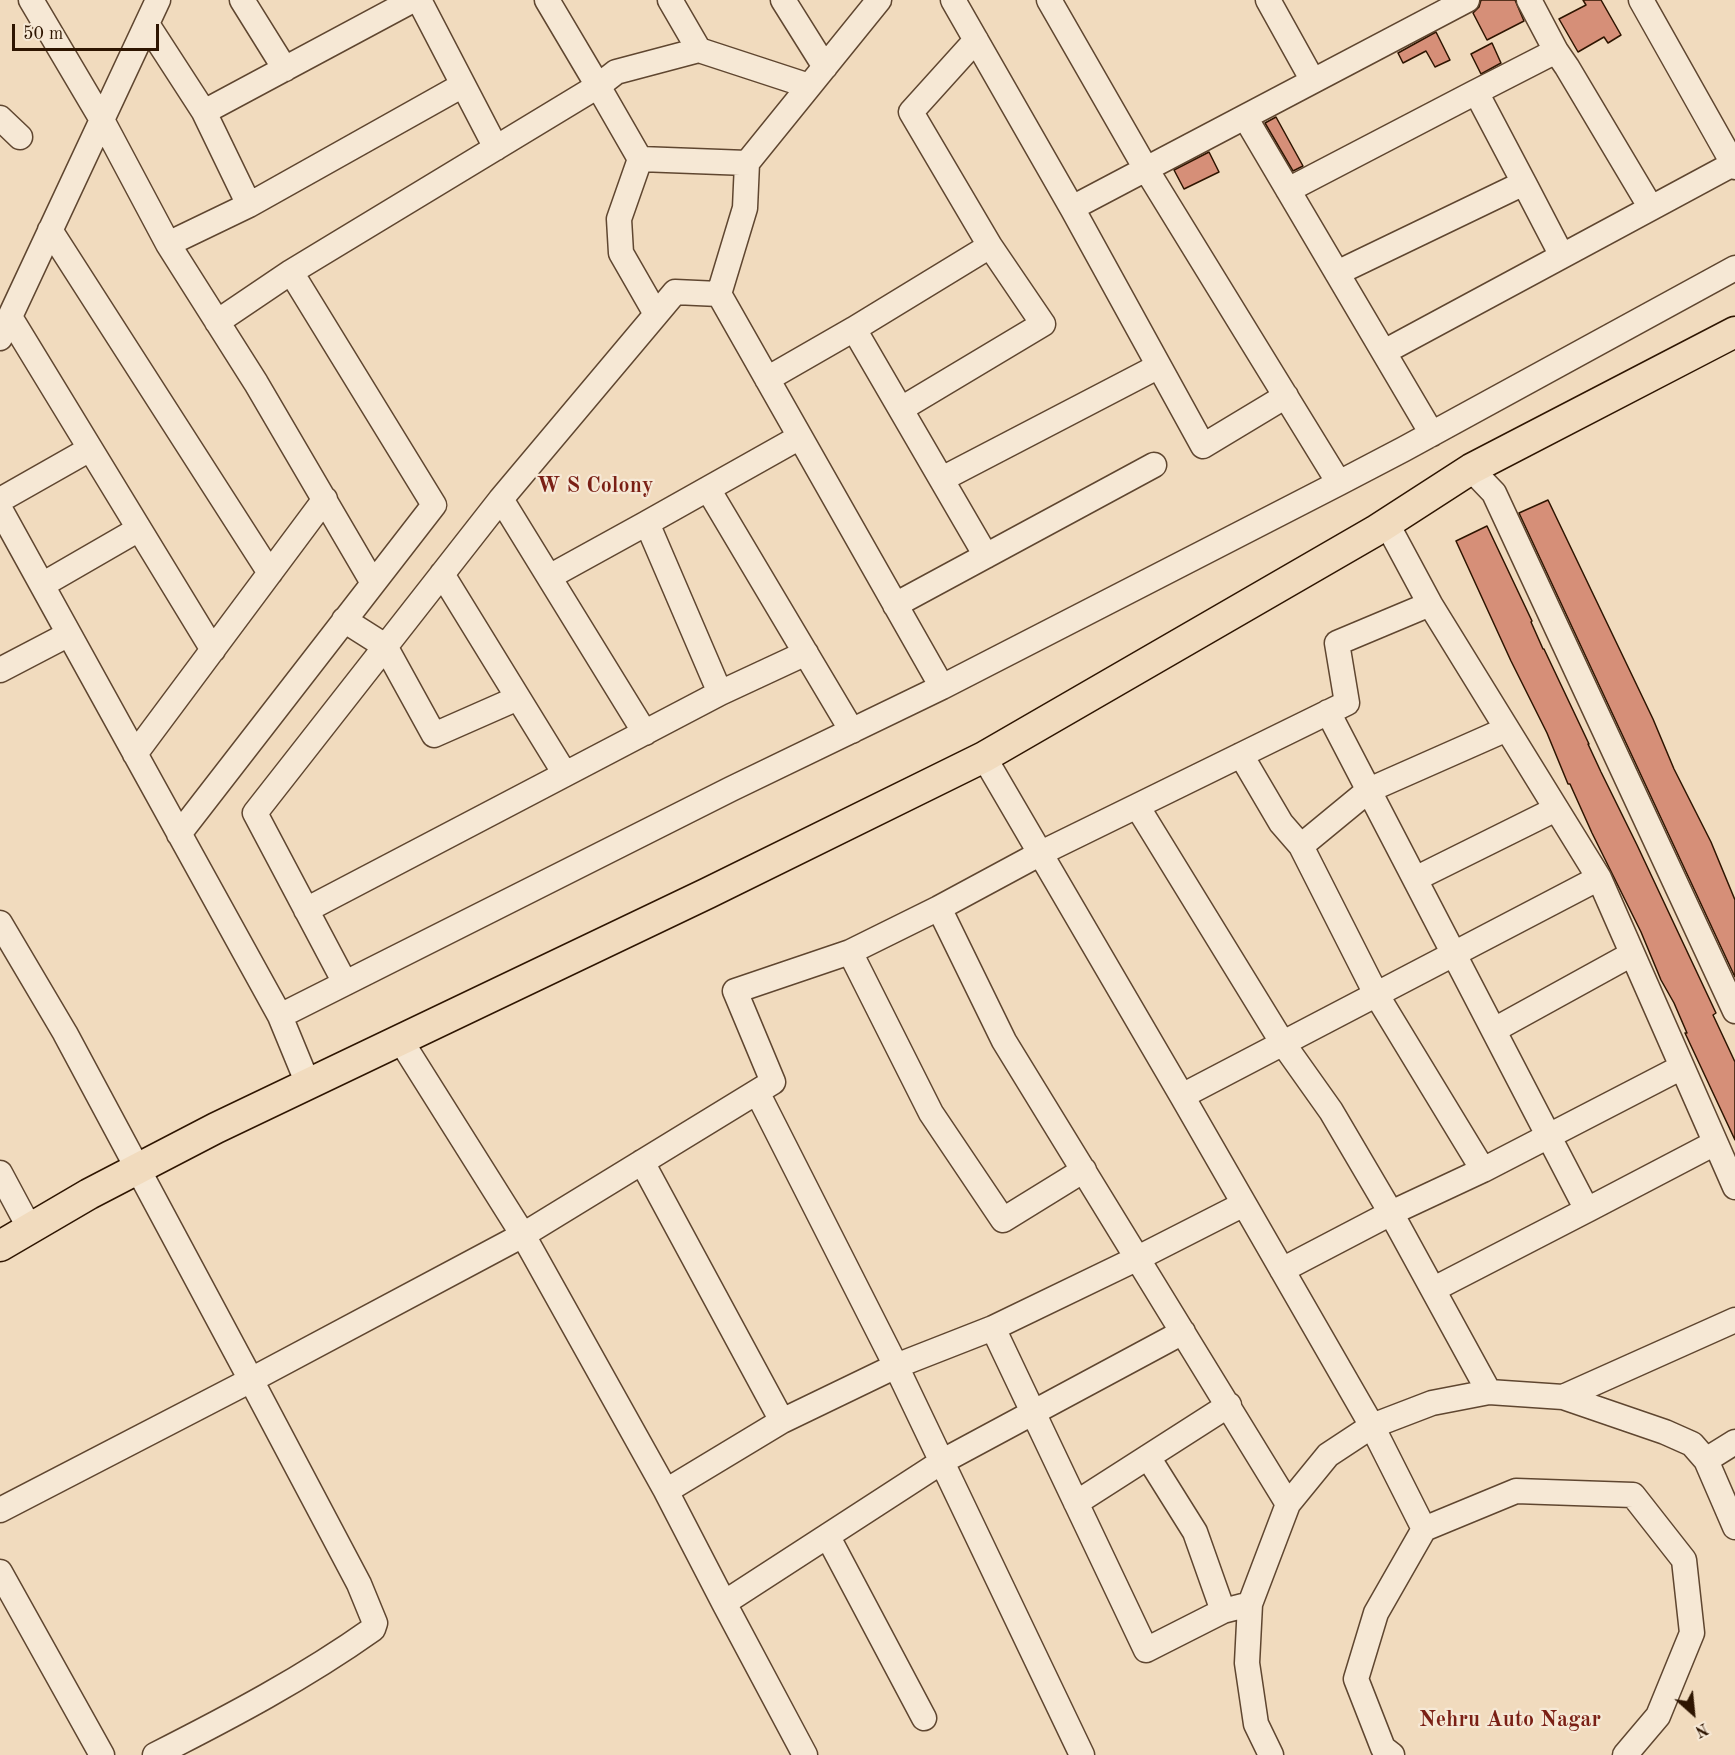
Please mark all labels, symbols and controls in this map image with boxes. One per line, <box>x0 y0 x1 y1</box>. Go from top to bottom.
scale bar <box>15 12 162 50</box>
text: 50 m <box>23 25 63 43</box>
district label: W S Colony <box>537 473 653 499</box>
north arrow <box>1663 1683 1723 1743</box>
district label: Nehru Auto Nagar <box>1419 1707 1601 1733</box>
text: N <box>1692 1719 1710 1739</box>

